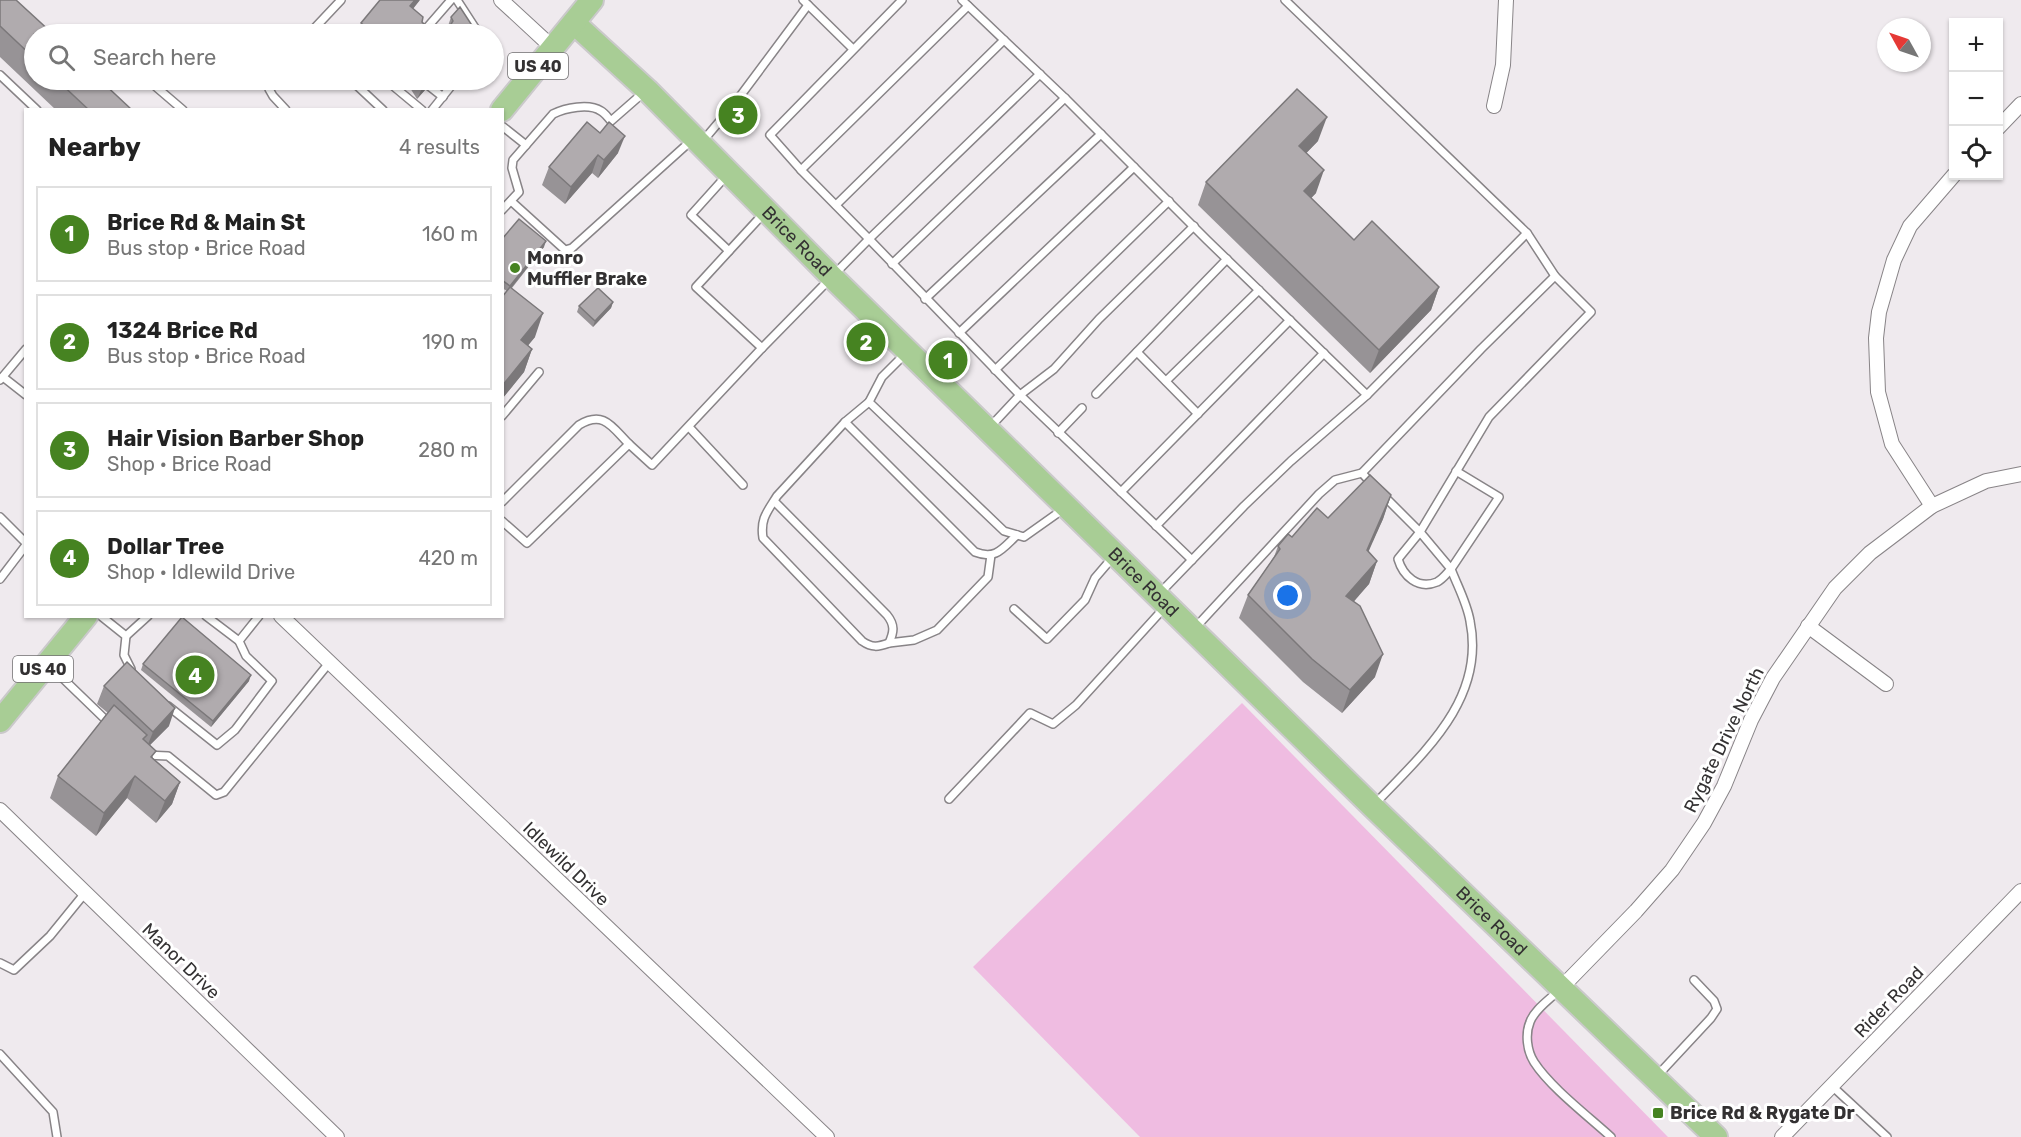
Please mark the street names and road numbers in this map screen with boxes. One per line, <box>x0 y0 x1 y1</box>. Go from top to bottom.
road number: US 40 <box>508 53 568 79</box>
street label: Brice Road <box>757 202 836 281</box>
street label: Brice Road <box>1103 543 1183 621</box>
road number: US 40 <box>13 656 73 682</box>
street label: Rygate Drive North <box>1679 664 1769 816</box>
street label: Idlewild Drive <box>518 817 614 911</box>
street label: Brice Road <box>1451 882 1532 960</box>
street label: Manor Drive <box>138 918 224 1004</box>
street label: Rider Road <box>1850 962 1928 1042</box>

